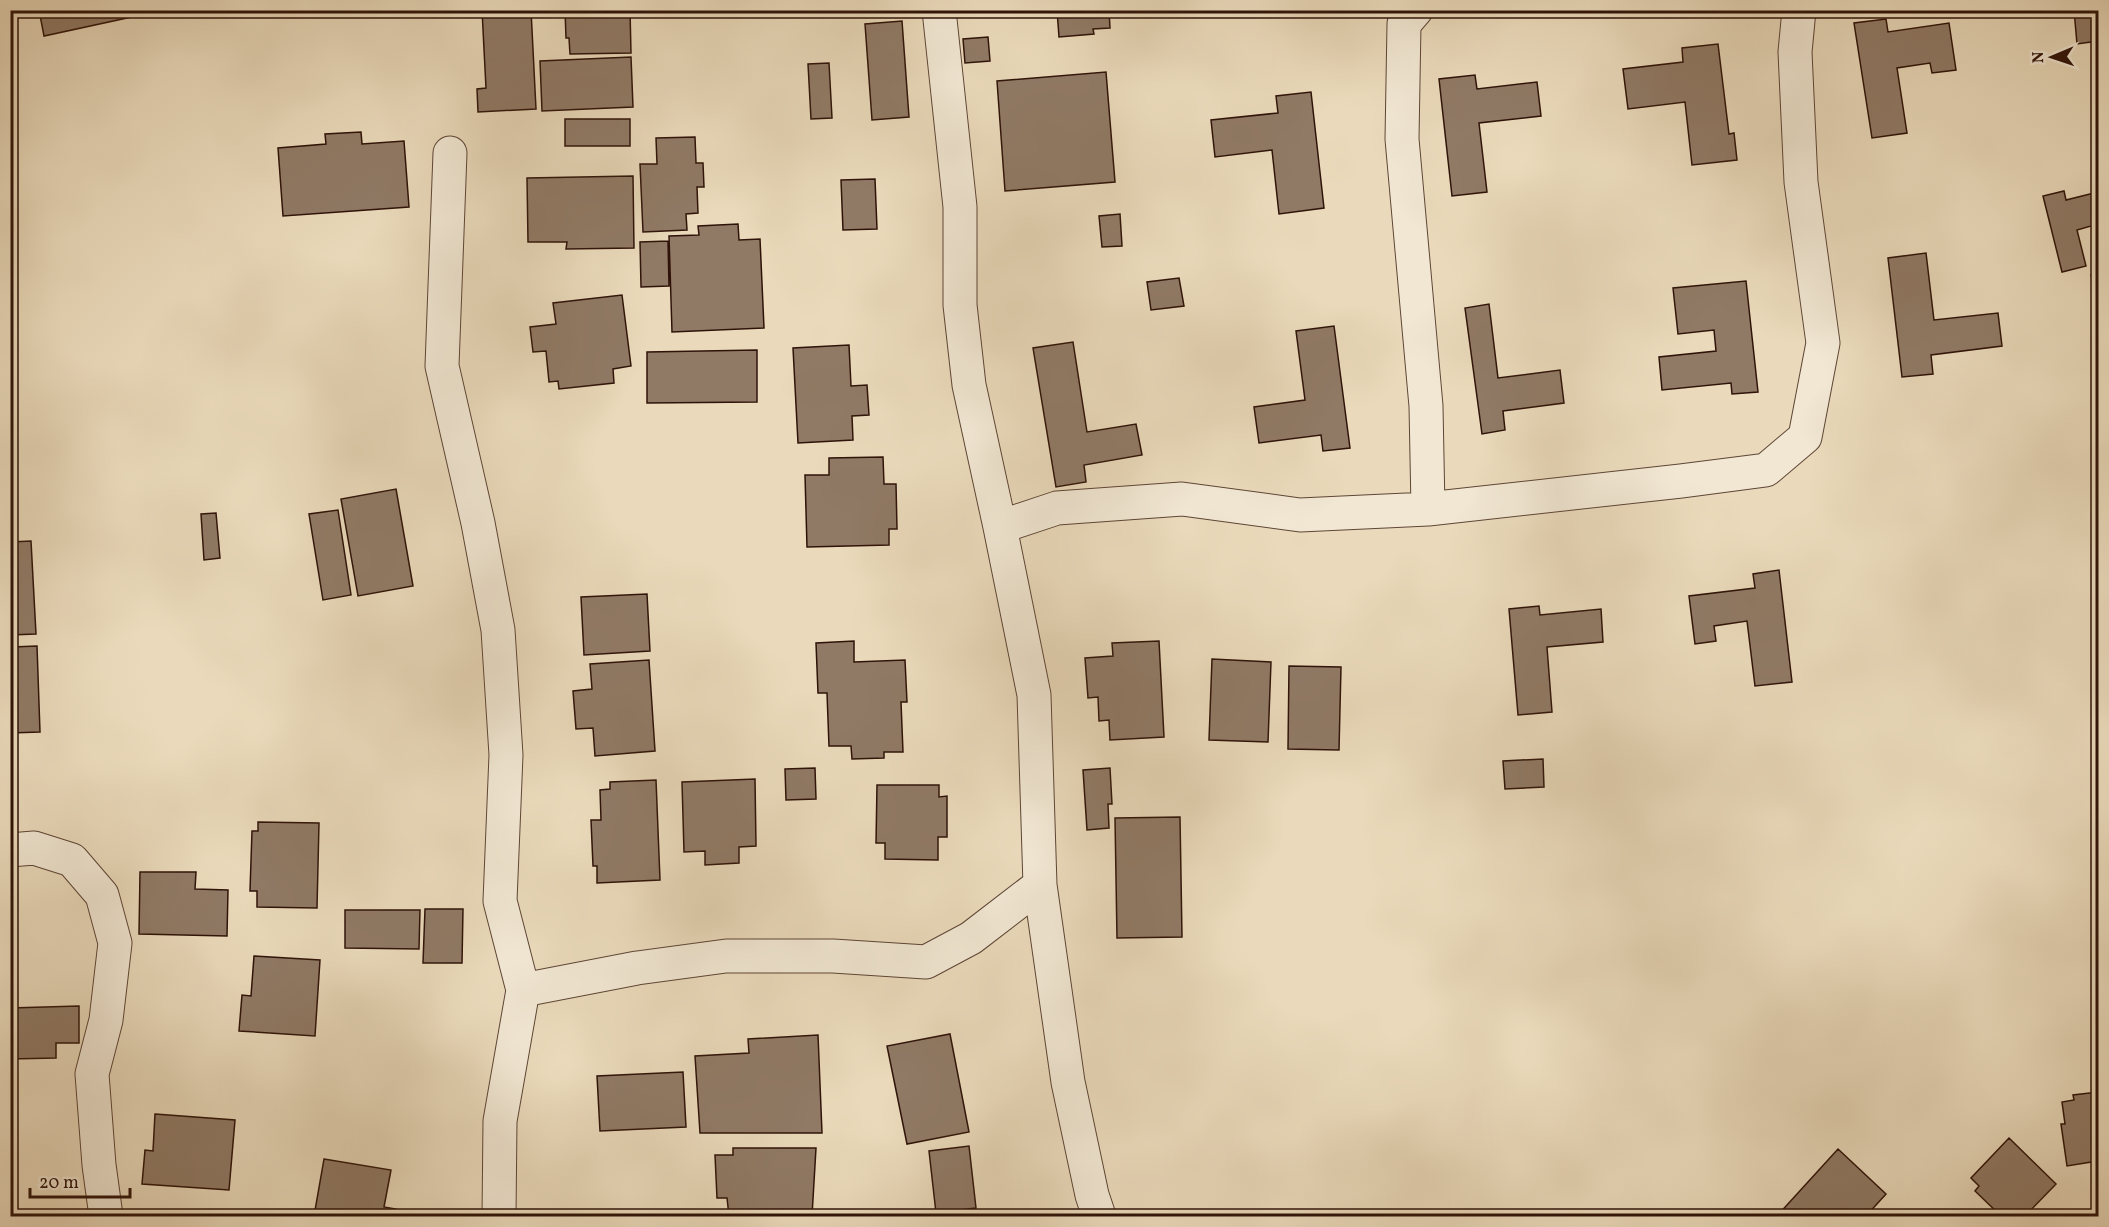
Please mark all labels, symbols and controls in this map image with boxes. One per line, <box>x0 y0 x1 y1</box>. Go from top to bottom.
north arrow <box>2022 27 2082 87</box>
text: N <box>2028 51 2050 64</box>
scale bar <box>30 1161 130 1199</box>
text: 20 m <box>39 1171 79 1196</box>

